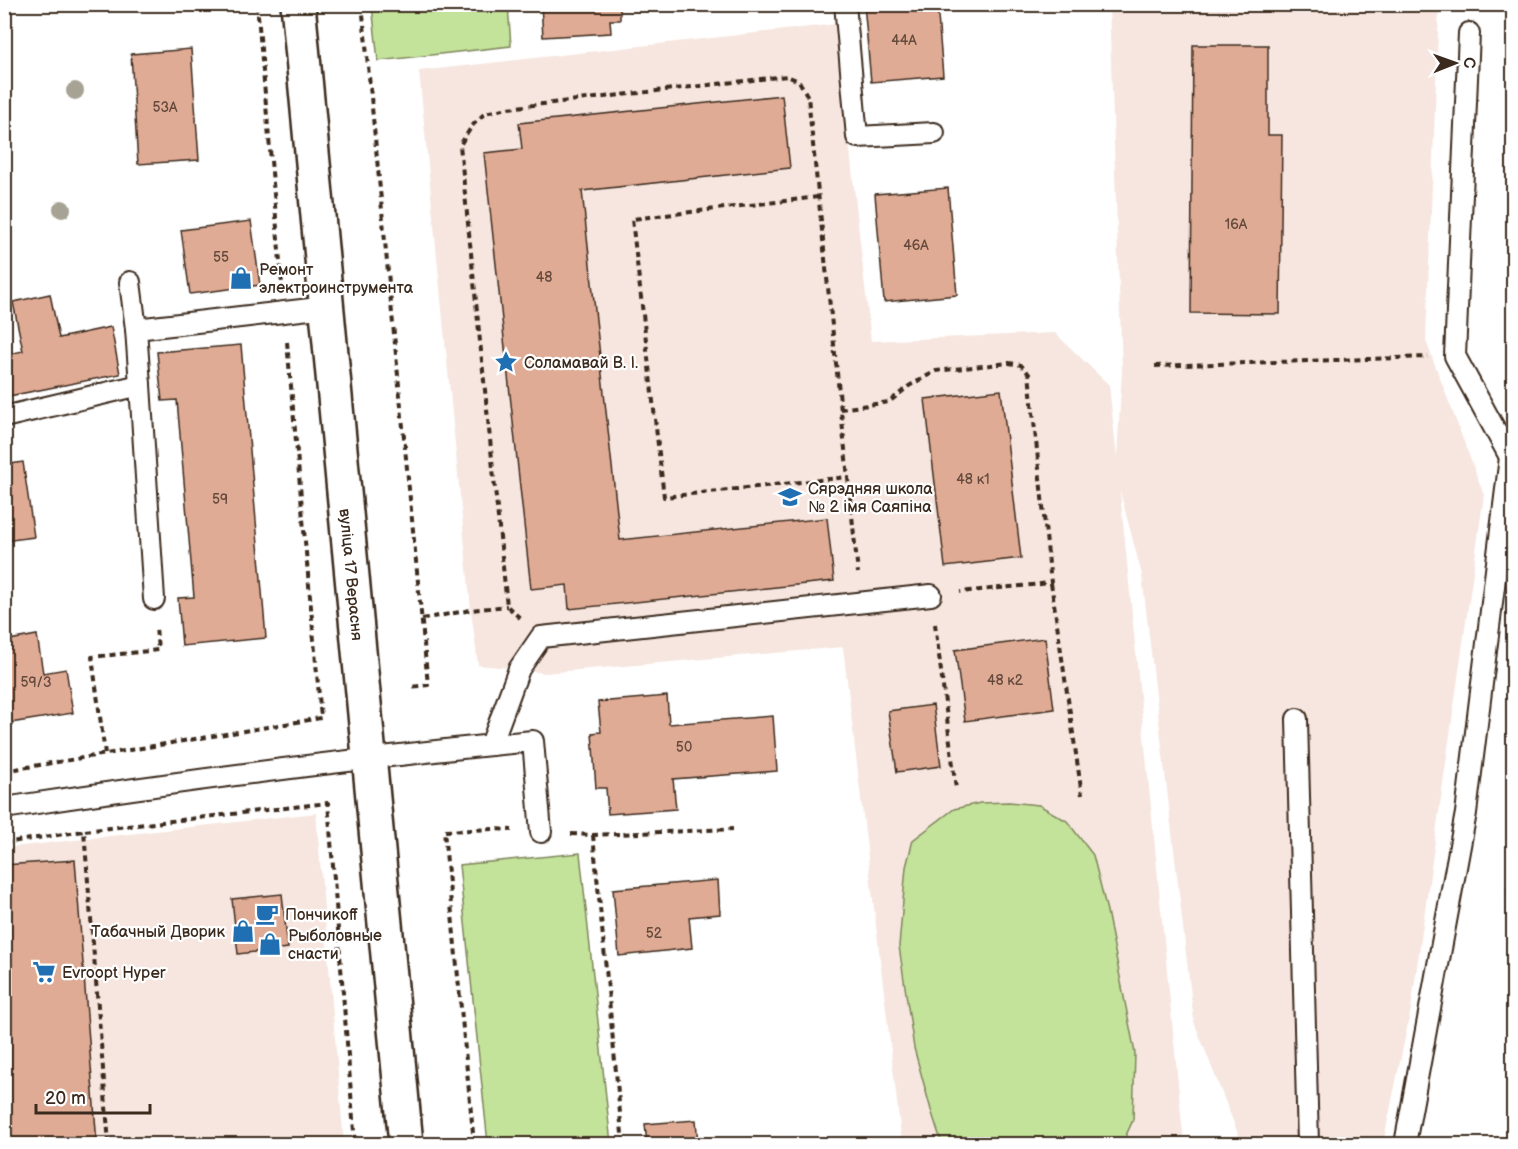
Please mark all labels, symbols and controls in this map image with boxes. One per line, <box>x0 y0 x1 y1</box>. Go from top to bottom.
house number: 44А <box>891 32 917 49</box>
north arrow <box>1425 33 1485 93</box>
text: С <box>1459 57 1478 68</box>
house number: 53А <box>152 99 178 116</box>
house number: 16А <box>1225 216 1248 233</box>
house number: 46А <box>903 237 929 254</box>
house number: 55 <box>213 249 229 266</box>
place label: Ремонт электроинструмента <box>259 261 414 298</box>
shop icon: Ремонт электроинструмента <box>228 265 254 291</box>
house number: 48 <box>536 269 552 286</box>
place icon: Соламавай В. І. <box>493 349 519 375</box>
place label: Соламавай В. І. <box>524 354 638 373</box>
house number: 48 к1 <box>956 471 990 488</box>
place label: Сярэдняя школа № 2 імя Саяпіна <box>808 480 933 517</box>
school or university icon: Сярэдняя школа № 2 імя Саяпіна <box>777 484 803 510</box>
house number: 59 <box>212 491 228 508</box>
street label: вуліца 17 Верасня <box>335 508 366 642</box>
house number: 48 к2 <box>987 672 1024 689</box>
house number: 59/3 <box>20 674 52 691</box>
house number: 50 <box>676 739 692 756</box>
cafe icon: Пончикoff <box>254 901 280 927</box>
place label: Пончикoff <box>285 906 358 925</box>
shop icon: Табачный Дворик <box>230 918 256 944</box>
place label: Табачный Дворик <box>91 923 225 942</box>
house number: 52 <box>646 925 663 942</box>
place label: Рыболовные снасти <box>288 927 382 964</box>
shop icon: Рыболовные снасти <box>257 931 283 957</box>
supermarket icon: Evroopt Hyper <box>31 959 57 985</box>
place label: Evroopt Hyper <box>62 964 166 983</box>
scale bar <box>36 1077 150 1115</box>
text: 20 m <box>45 1088 86 1109</box>

